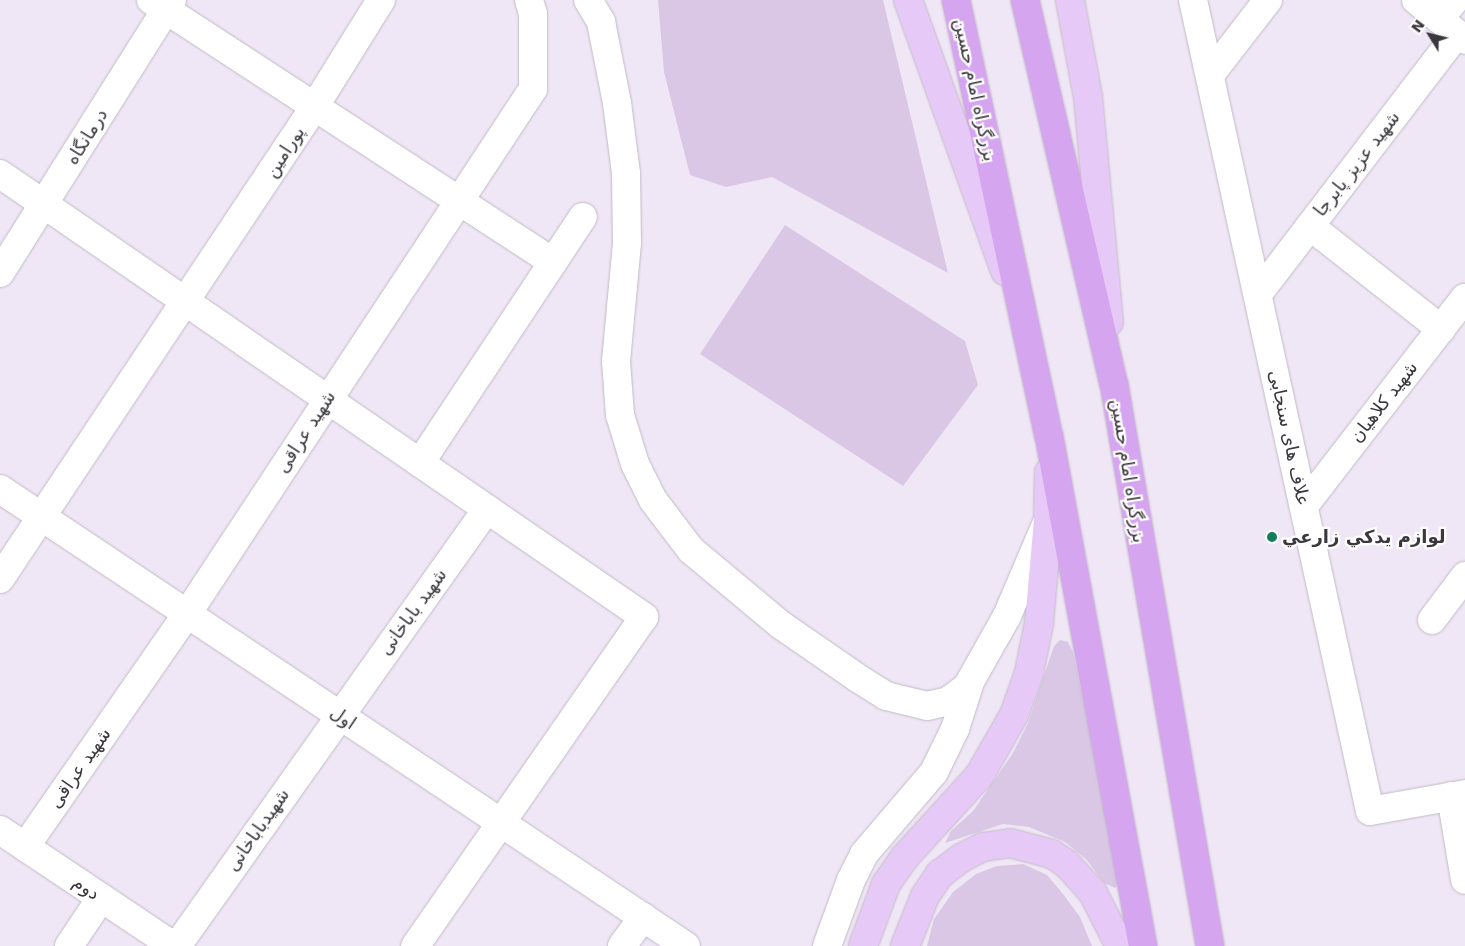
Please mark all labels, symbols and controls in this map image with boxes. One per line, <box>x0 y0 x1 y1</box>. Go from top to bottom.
north arrow <box>1405 10 1455 60</box>
street label: بزرگراه امام حسین <box>949 17 1001 163</box>
text: N <box>1408 17 1428 36</box>
street label: درمانگاه <box>61 105 113 169</box>
street label: شهید عزیز پابرجا <box>1309 107 1405 221</box>
street label: پورامین <box>260 122 310 182</box>
street label: شهید کلاهیان <box>1346 357 1422 447</box>
street label: علاف های سنجابی <box>1264 368 1314 508</box>
street label: شهید عراقی <box>272 387 340 477</box>
street label: بزرگراه امام حسین <box>1106 397 1150 545</box>
place label: لوازم يدكي زارعي <box>1282 526 1446 548</box>
marker: لوازم يدكي زارعي <box>1266 531 1278 543</box>
street label: شهید باباخانی <box>374 565 452 659</box>
street label: اول <box>326 702 360 734</box>
street label: شهید عراقی <box>44 724 116 812</box>
street label: شهیدباباخانی <box>222 785 294 875</box>
street label: دوم <box>68 871 104 905</box>

